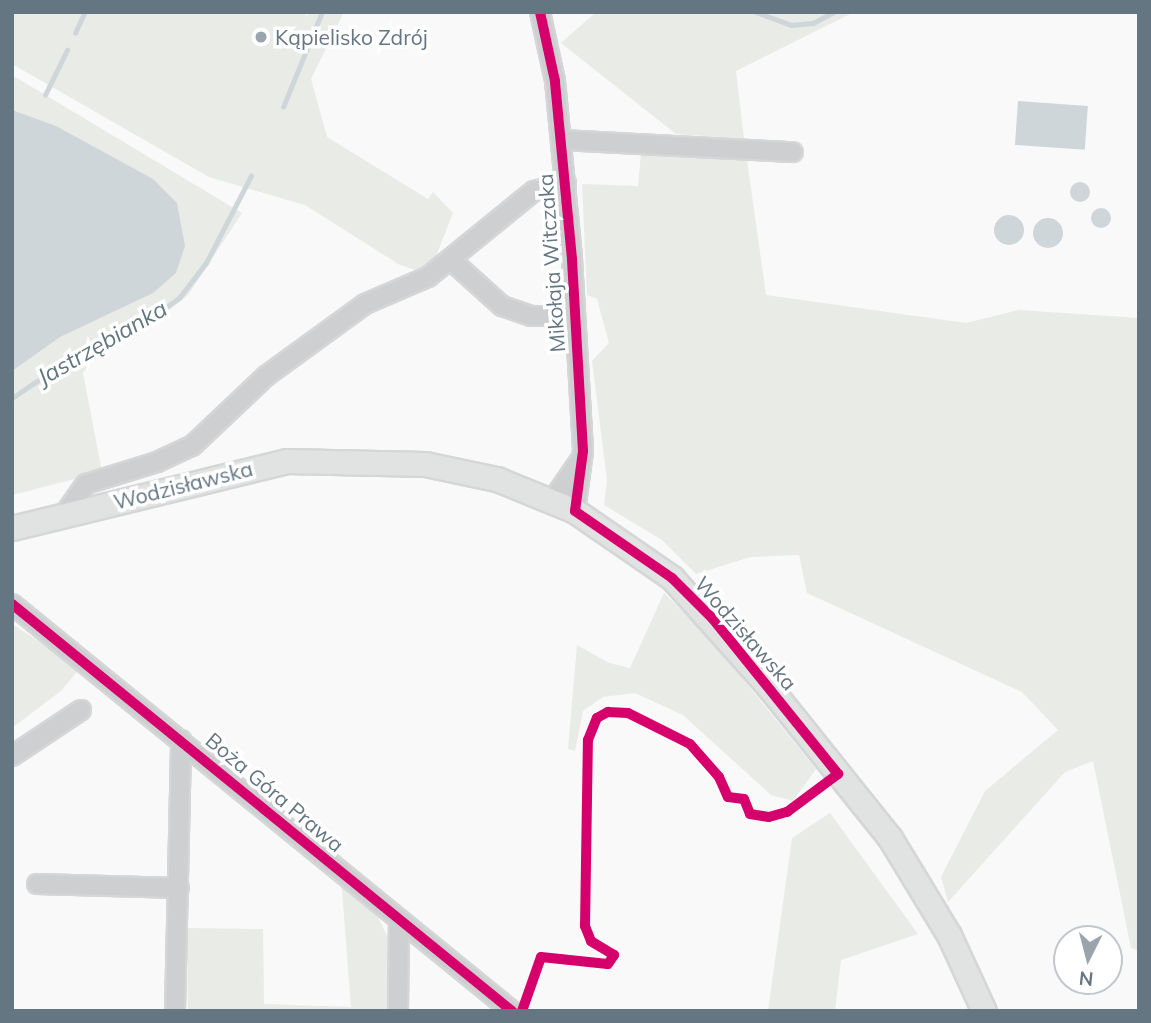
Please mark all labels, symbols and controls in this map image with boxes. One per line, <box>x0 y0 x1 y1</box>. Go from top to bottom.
place label: Kąpielisko Zdrój <box>275 24 428 50</box>
marker: Kąpielisko Zdrój <box>253 29 269 45</box>
street label: Mikołaja Witczaka <box>532 173 570 353</box>
water label: Jastrzębianka <box>32 295 172 391</box>
street label: Wodzisławska <box>111 456 255 514</box>
street label: Wodzisławska <box>690 571 802 695</box>
street label: Boża Góra Prawa <box>201 727 349 857</box>
north arrow <box>1053 925 1123 995</box>
text: N <box>1078 966 1094 992</box>

